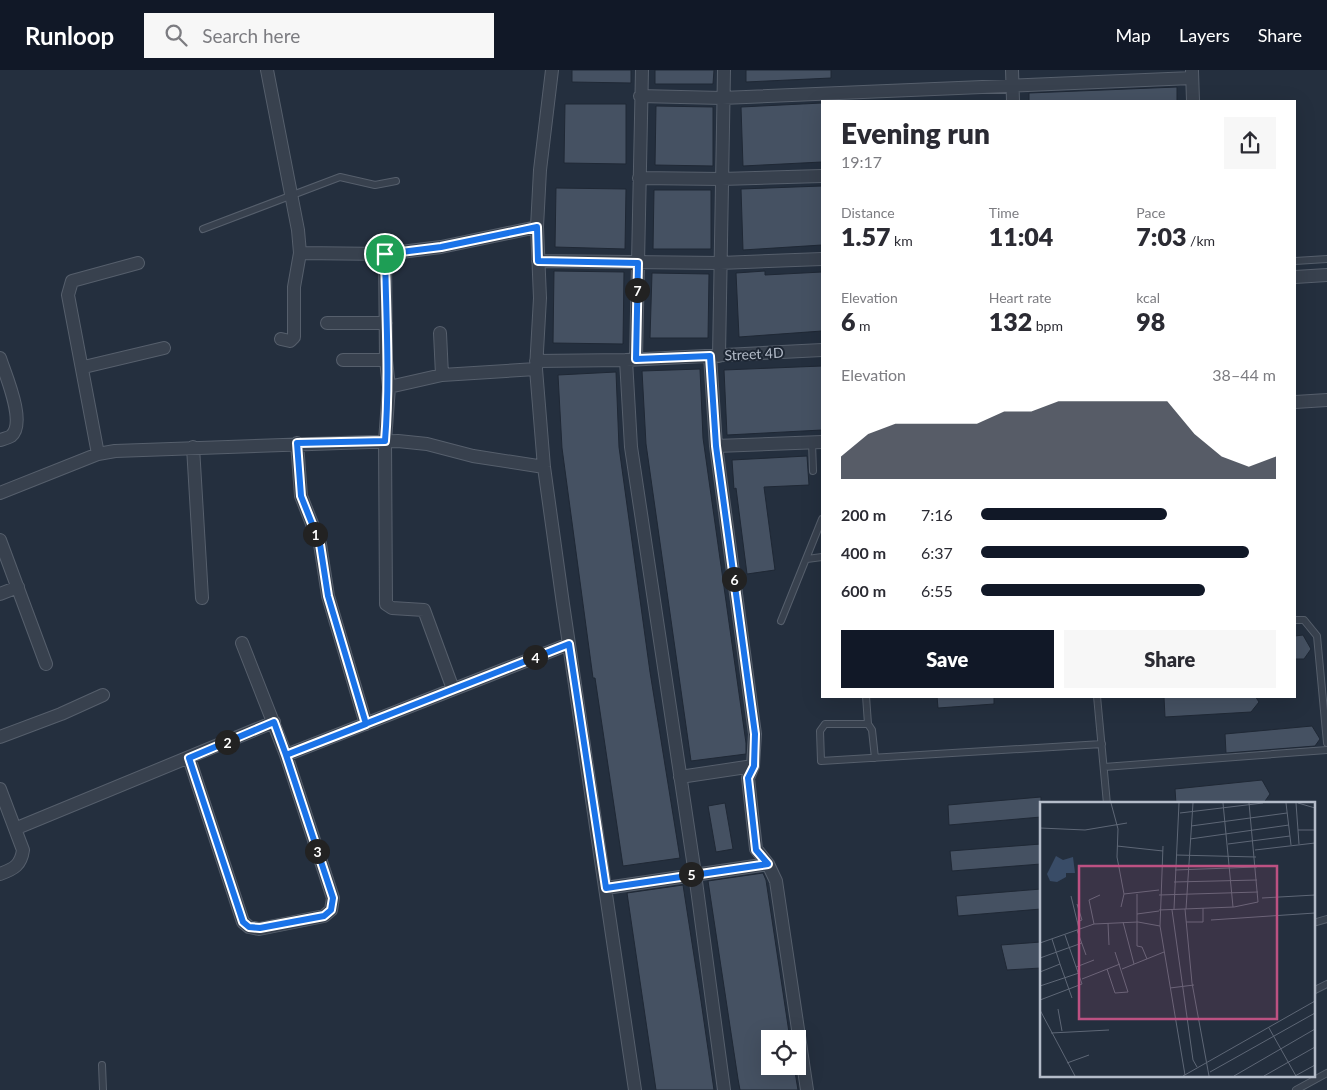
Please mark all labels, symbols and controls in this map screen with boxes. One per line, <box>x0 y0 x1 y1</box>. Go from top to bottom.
search box <box>144 13 494 58</box>
text: Runloop <box>25 21 114 50</box>
icon: search <box>162 21 190 49</box>
text: Search here <box>202 24 300 47</box>
text: Map <box>1115 24 1151 46</box>
text: Layers <box>1179 24 1230 46</box>
text: Share <box>1258 24 1302 46</box>
text: Evening run <box>841 116 990 150</box>
button: share <box>1224 117 1276 169</box>
text: 19:17 <box>841 152 882 171</box>
text: Distance <box>841 204 895 221</box>
text: Time <box>989 204 1019 221</box>
text: Pace <box>1136 204 1165 221</box>
text: 1.57 <box>841 221 890 251</box>
text: 11:04 <box>989 221 1053 251</box>
text: 7:03 <box>1136 221 1186 251</box>
text: km <box>890 232 913 249</box>
text: /km <box>1186 232 1215 249</box>
pin <box>364 233 406 275</box>
icon: arrive <box>371 240 399 268</box>
pin: 7 <box>624 278 650 302</box>
text: 7 <box>633 282 642 299</box>
text: Elevation <box>841 289 898 306</box>
text: Heart rate <box>989 289 1051 306</box>
text: kcal <box>1136 289 1160 306</box>
text: 6 <box>841 306 856 336</box>
text: 132 <box>989 306 1032 336</box>
text: 98 <box>1136 306 1165 336</box>
text: m <box>856 317 871 334</box>
text: bpm <box>1032 317 1063 334</box>
street label: Street 4D <box>724 343 784 364</box>
text: Elevation <box>841 365 906 384</box>
text: 38–44 m <box>1212 365 1276 384</box>
text: 200 m <box>841 505 886 524</box>
text: 7:16 <box>921 505 953 524</box>
pin: 1 <box>302 522 328 546</box>
text: 1 <box>311 526 320 543</box>
text: 400 m <box>841 543 886 562</box>
text: 6:37 <box>921 543 953 562</box>
pin: 6 <box>722 566 746 592</box>
text: 6 <box>730 571 739 588</box>
text: 600 m <box>841 581 886 600</box>
text: 6:55 <box>921 581 953 600</box>
button: Save <box>841 630 1054 688</box>
button: Share <box>1064 630 1276 688</box>
pin: 4 <box>522 644 548 670</box>
text: 4 <box>531 649 540 666</box>
pin: 2 <box>214 730 240 754</box>
text: 2 <box>223 734 232 751</box>
inset map <box>1040 802 1314 1078</box>
pin: 3 <box>304 838 330 864</box>
text: 3 <box>313 843 322 860</box>
pin: 5 <box>678 862 704 886</box>
text: 5 <box>687 866 696 883</box>
map controls <box>761 1030 806 1075</box>
button: locate <box>761 1030 806 1075</box>

